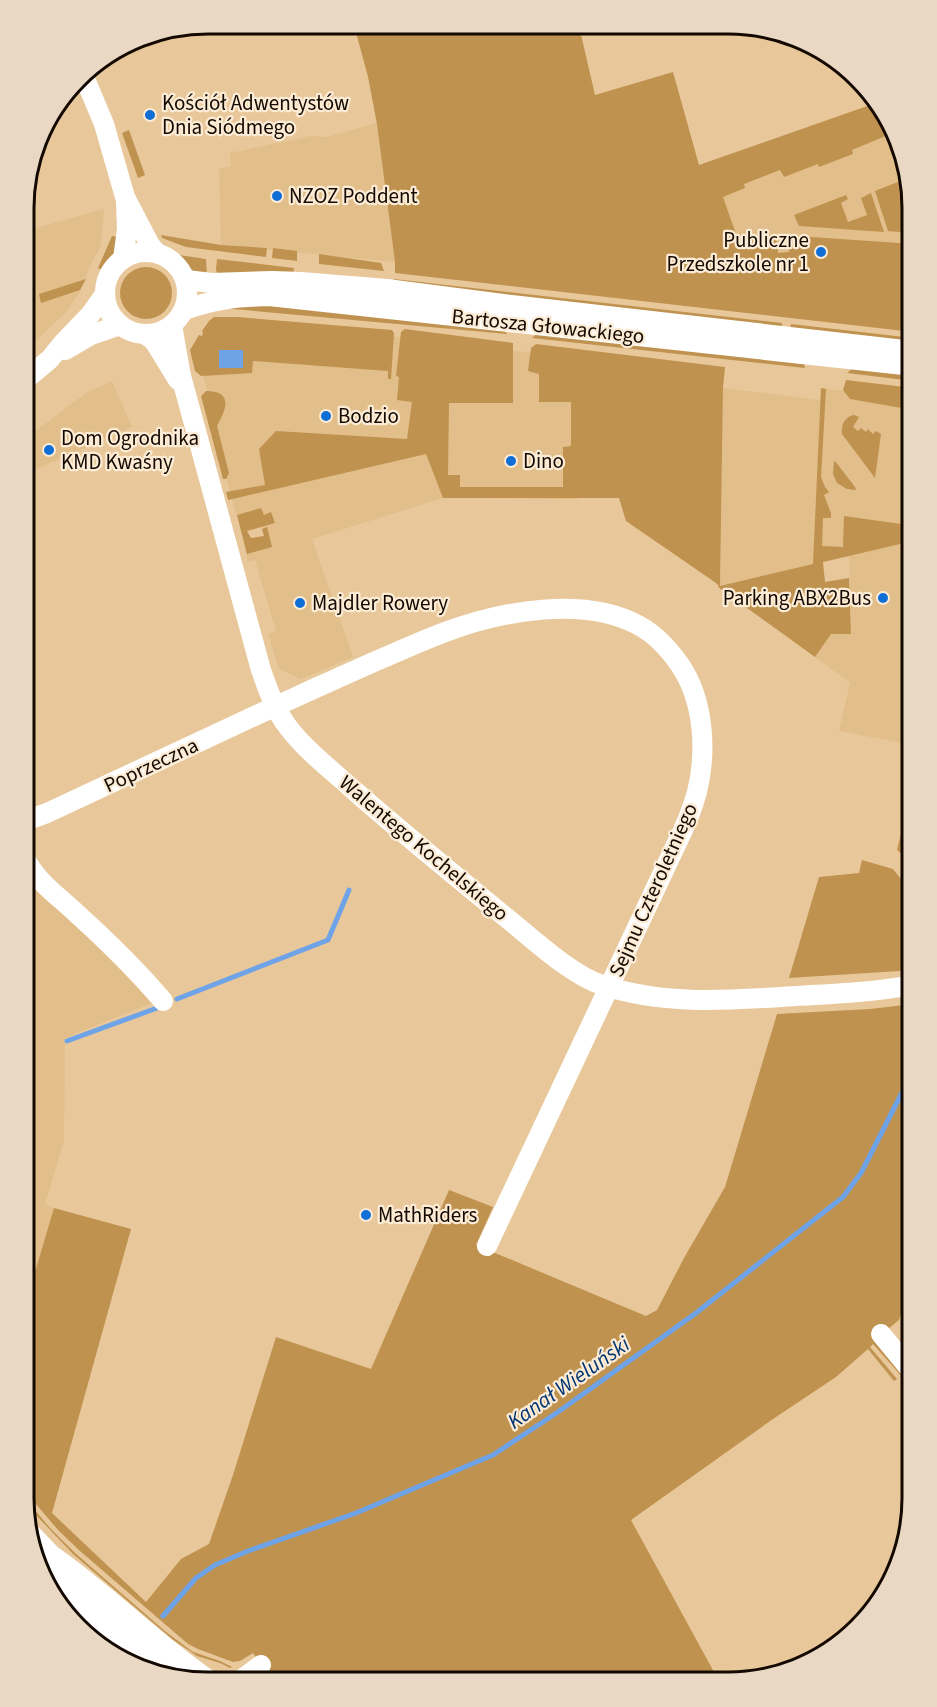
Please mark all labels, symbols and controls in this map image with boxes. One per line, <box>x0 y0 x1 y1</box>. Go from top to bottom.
place label: Kościół Adwentystów Dnia Siódmego <box>162 88 349 142</box>
marker: Kościół Adwentystów Dnia Siódmego <box>143 108 157 122</box>
place label: NZOZ Poddent <box>289 181 418 211</box>
marker: NZOZ Poddent <box>270 189 284 203</box>
place label: Publiczne Przedszkole nr 1 <box>667 225 809 279</box>
marker: Publiczne Przedszkole nr 1 <box>814 245 828 259</box>
street label: Bartosza Głowackiego <box>450 301 646 351</box>
place label: Bodzio <box>338 401 399 431</box>
marker: Bodzio <box>319 409 333 423</box>
place label: Dom Ogrodnika KMD Kwaśny <box>61 423 199 477</box>
marker: Dom Ogrodnika KMD Kwaśny <box>42 443 56 457</box>
place label: Dino <box>523 446 564 476</box>
marker: Dino <box>504 454 518 468</box>
place label: Parking ABX2Bus <box>723 583 871 613</box>
place label: Majdler Rowery <box>312 588 448 618</box>
marker: Parking ABX2Bus <box>876 591 890 605</box>
marker: Majdler Rowery <box>293 596 307 610</box>
street label: Poprzeczna <box>99 730 203 800</box>
street label: Walentego Kochelskiego <box>333 768 515 928</box>
street label: Sejmu Czteroletniego <box>601 798 705 982</box>
place label: MathRiders <box>378 1200 477 1230</box>
marker: MathRiders <box>359 1208 373 1222</box>
water label: Kanał Wieluński <box>501 1328 637 1437</box>

